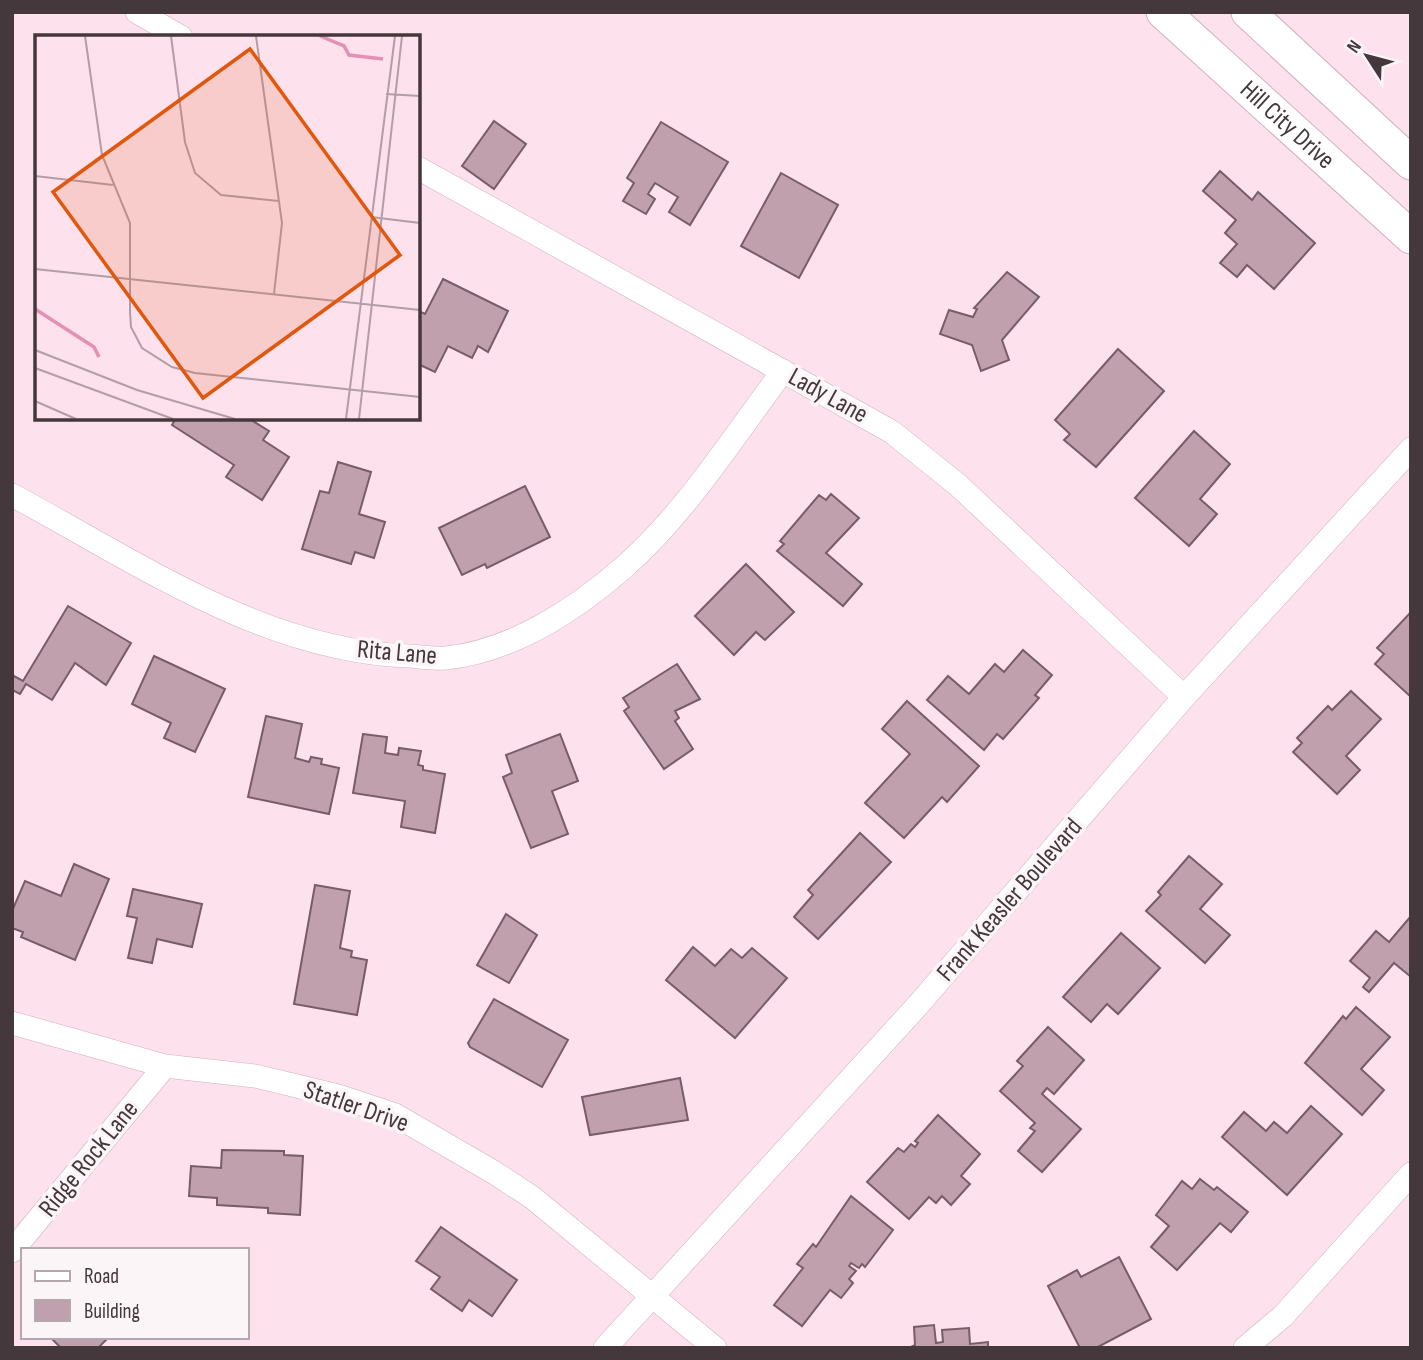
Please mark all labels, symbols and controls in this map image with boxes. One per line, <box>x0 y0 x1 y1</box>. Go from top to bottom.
north arrow <box>1332 21 1402 91</box>
inset map <box>35 35 420 420</box>
text: N <box>1342 36 1367 58</box>
street label: Hill City Drive <box>1234 74 1341 176</box>
street label: Lady Lane <box>783 362 873 430</box>
street label: Rita Lane <box>356 634 438 672</box>
street label: Frank Keasler Boulevard <box>931 812 1089 988</box>
street label: Statler Drive <box>299 1075 413 1139</box>
street label: Ridge Rock Lane <box>33 1095 145 1223</box>
legend <box>21 1248 248 1339</box>
text: Road <box>84 1264 119 1289</box>
text: Building <box>84 1299 140 1324</box>

